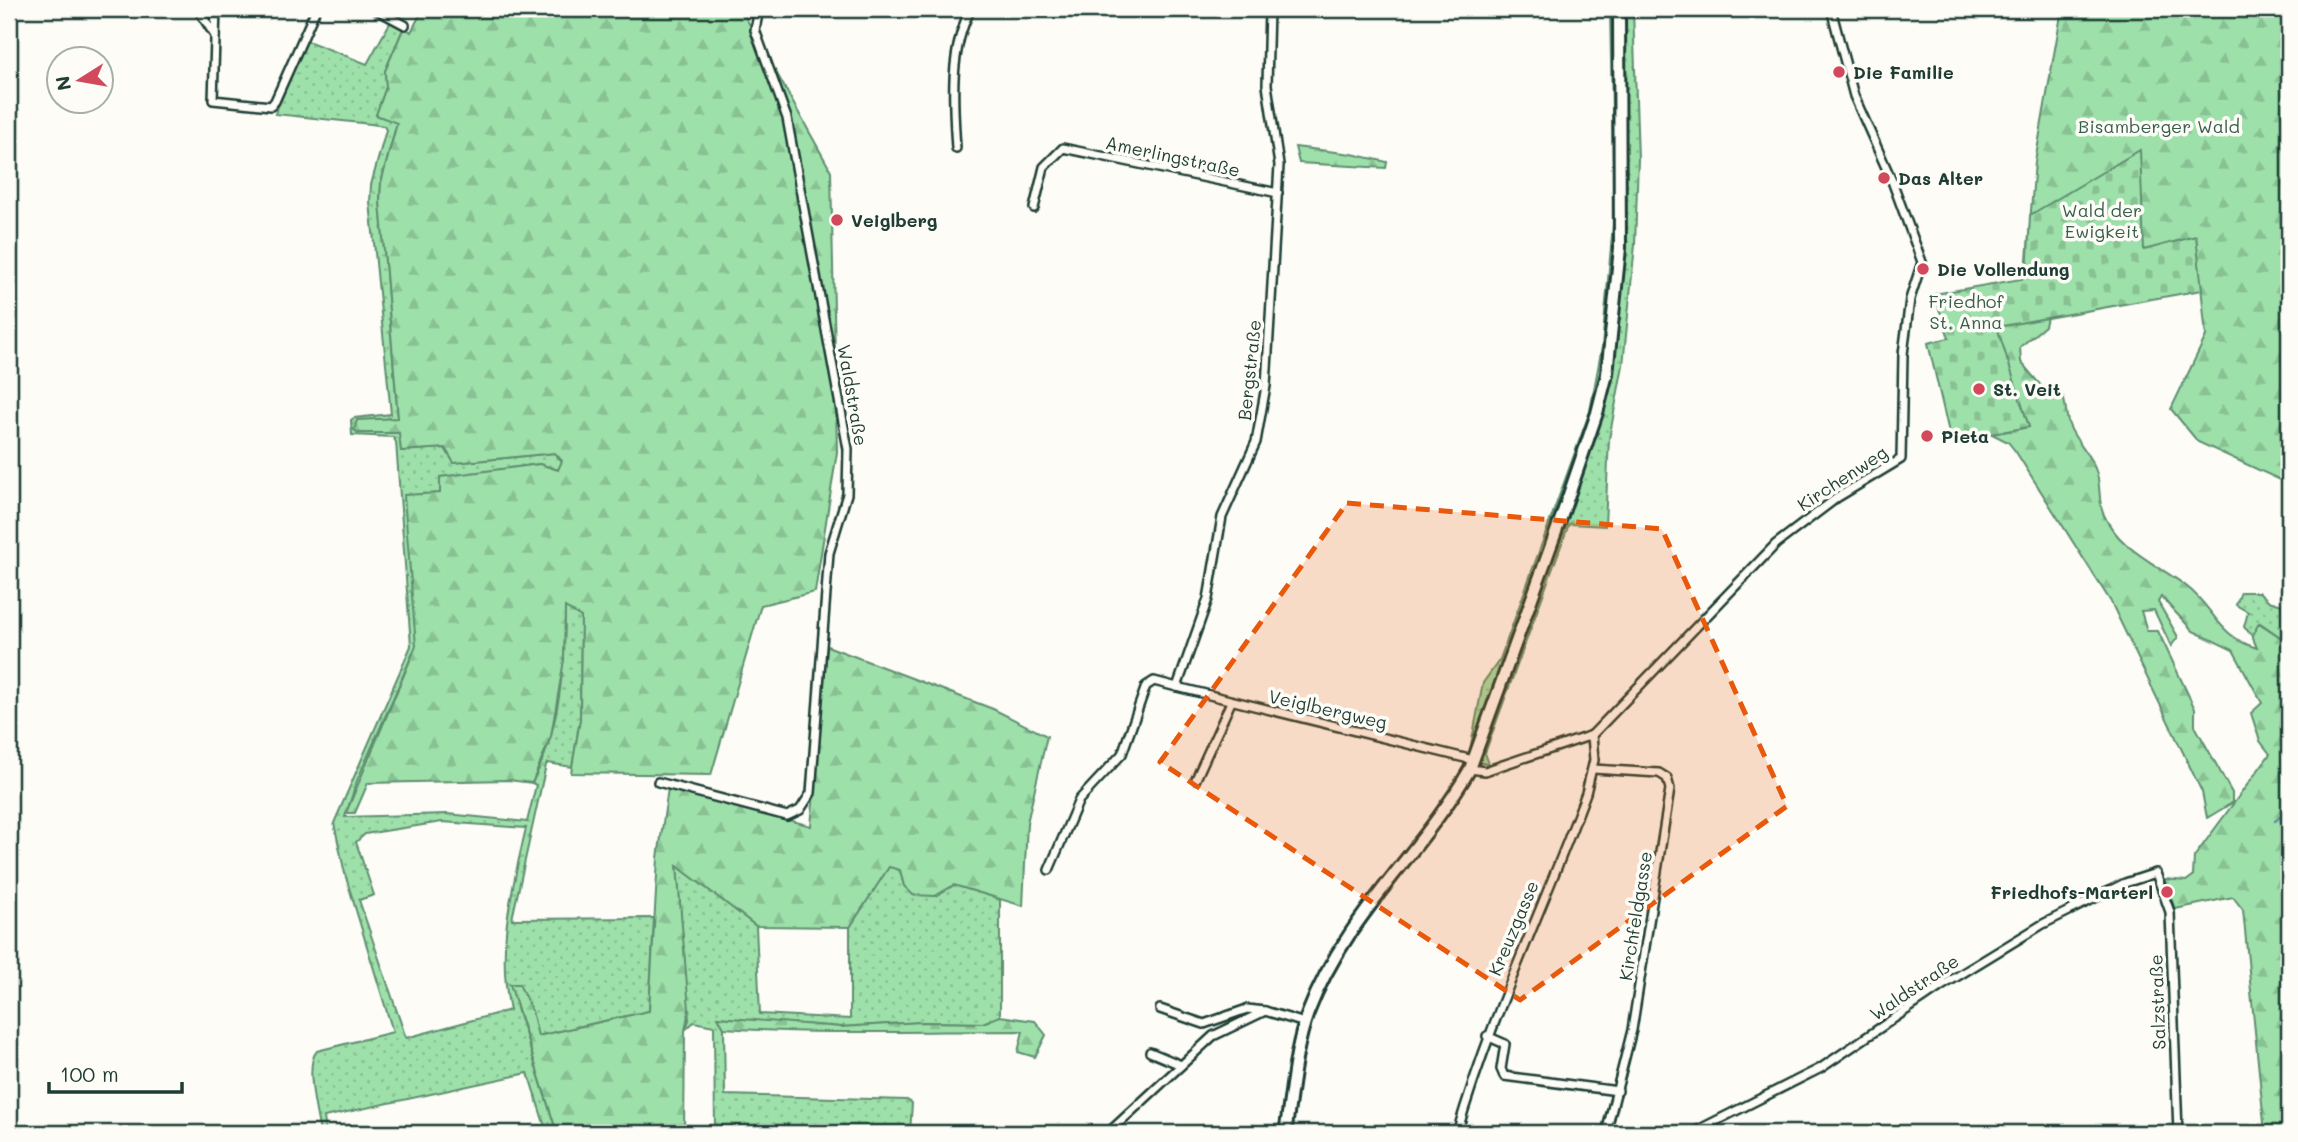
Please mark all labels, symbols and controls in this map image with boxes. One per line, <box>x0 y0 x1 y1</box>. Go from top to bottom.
north arrow <box>46 46 116 116</box>
place label: Die Familie <box>1853 60 1954 84</box>
marker: Die Familie <box>1831 64 1847 80</box>
text: N <box>49 74 76 93</box>
park label: Bisamberger Wald <box>2078 114 2240 138</box>
street label: Amerlingstraße <box>1104 130 1242 182</box>
place label: Das Alter <box>1898 166 1983 190</box>
marker: Das Alter <box>1876 170 1892 186</box>
park label: Wald der Ewigkeit <box>2062 198 2142 243</box>
place label: Veiglberg <box>851 208 938 232</box>
marker: Veiglberg <box>829 212 845 228</box>
place label: Die Vollendung <box>1937 257 2070 281</box>
marker: Die Vollendung <box>1915 261 1931 277</box>
park label: Friedhof St. Anna <box>1929 289 2004 334</box>
street label: Bergstraße <box>1232 318 1266 422</box>
street label: Waldstraße <box>832 342 874 448</box>
place label: St. Veit <box>1993 377 2061 401</box>
marker: St. Veit <box>1971 381 1987 397</box>
place label: Pieta <box>1941 424 1989 448</box>
marker: Pieta <box>1919 428 1935 444</box>
street label: Kirchenweg <box>1792 440 1892 516</box>
street label: Veiglbergweg <box>1266 684 1390 734</box>
street label: Kirchfeldgasse <box>1613 850 1657 982</box>
street label: Kreuzgasse <box>1482 877 1544 979</box>
place label: Friedhofs-Marterl <box>1990 880 2153 904</box>
marker: Friedhofs-Marterl <box>2159 884 2175 900</box>
street label: Waldstraße <box>1865 948 1963 1026</box>
street label: Salzstraße <box>2143 954 2171 1050</box>
scale bar <box>49 1051 182 1095</box>
text: 100 m <box>60 1060 119 1087</box>

